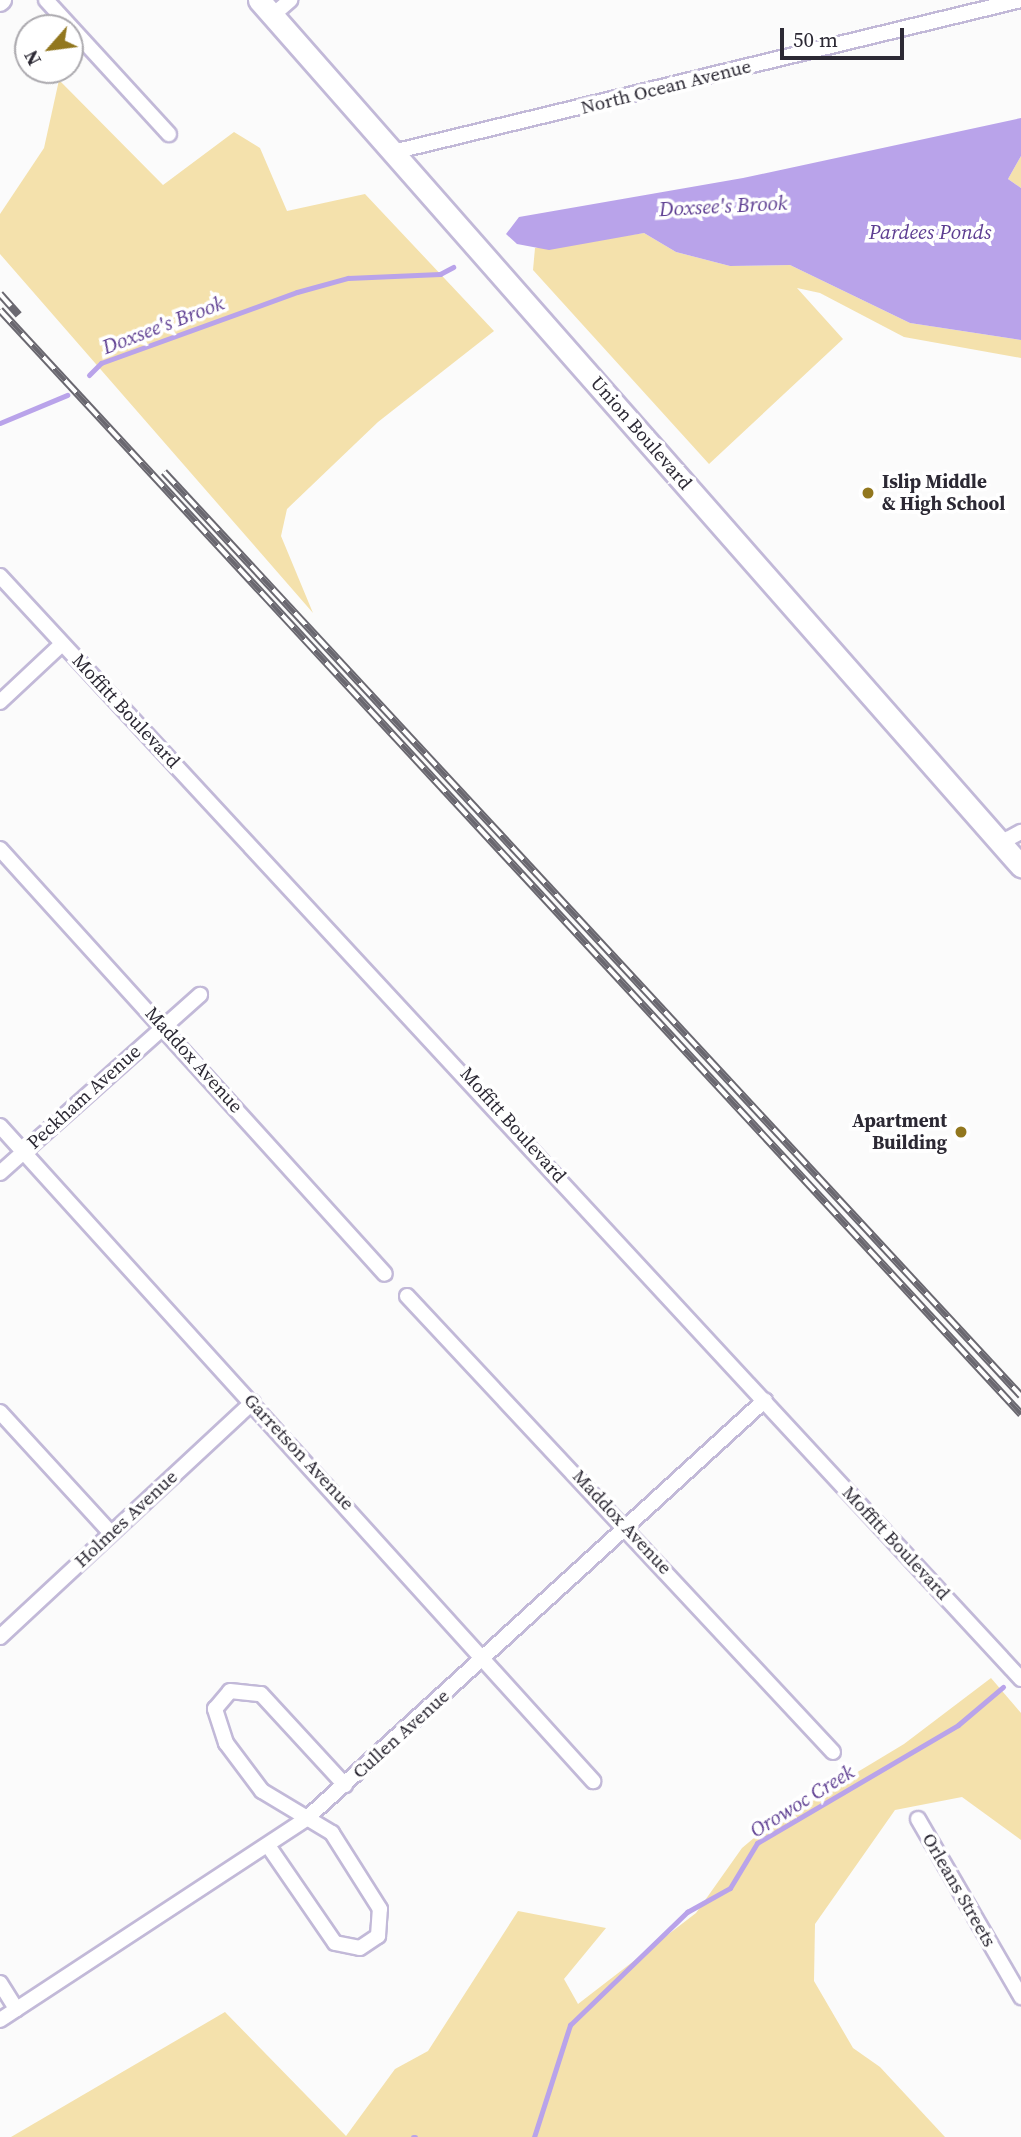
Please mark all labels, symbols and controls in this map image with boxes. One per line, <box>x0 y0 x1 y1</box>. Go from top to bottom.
north arrow <box>14 14 84 84</box>
scale bar <box>783 14 907 58</box>
text: 50 m <box>793 25 838 54</box>
text: N <box>17 46 47 70</box>
street label: North Ocean Avenue <box>578 55 754 119</box>
water label: Doxsee's Brook <box>658 190 788 222</box>
water label: Pardees Ponds <box>869 219 991 245</box>
water label: Doxsee's Brook <box>98 290 228 360</box>
street label: Union Boulevard <box>586 372 696 494</box>
place label: Islip Middle & High School <box>882 471 1005 515</box>
marker: Islip Middle & High School <box>860 485 876 501</box>
street label: Moffitt Boulevard <box>67 649 185 773</box>
street label: Maddox Avenue <box>140 1002 248 1118</box>
street label: Peckham Avenue <box>23 1040 145 1154</box>
street label: Moffitt Boulevard <box>455 1063 571 1187</box>
place label: Apartment Building <box>852 1110 947 1154</box>
marker: Apartment Building <box>953 1124 969 1140</box>
street label: Garretson Avenue <box>239 1389 359 1515</box>
street label: Maddox Avenue <box>568 1465 676 1579</box>
street label: Holmes Avenue <box>70 1466 182 1572</box>
street label: Moffitt Boulevard <box>837 1481 955 1605</box>
street label: Cullen Avenue <box>348 1685 454 1783</box>
water label: Orowoc Creek <box>745 1759 859 1843</box>
street label: Orleans Streets <box>917 1829 1001 1951</box>

